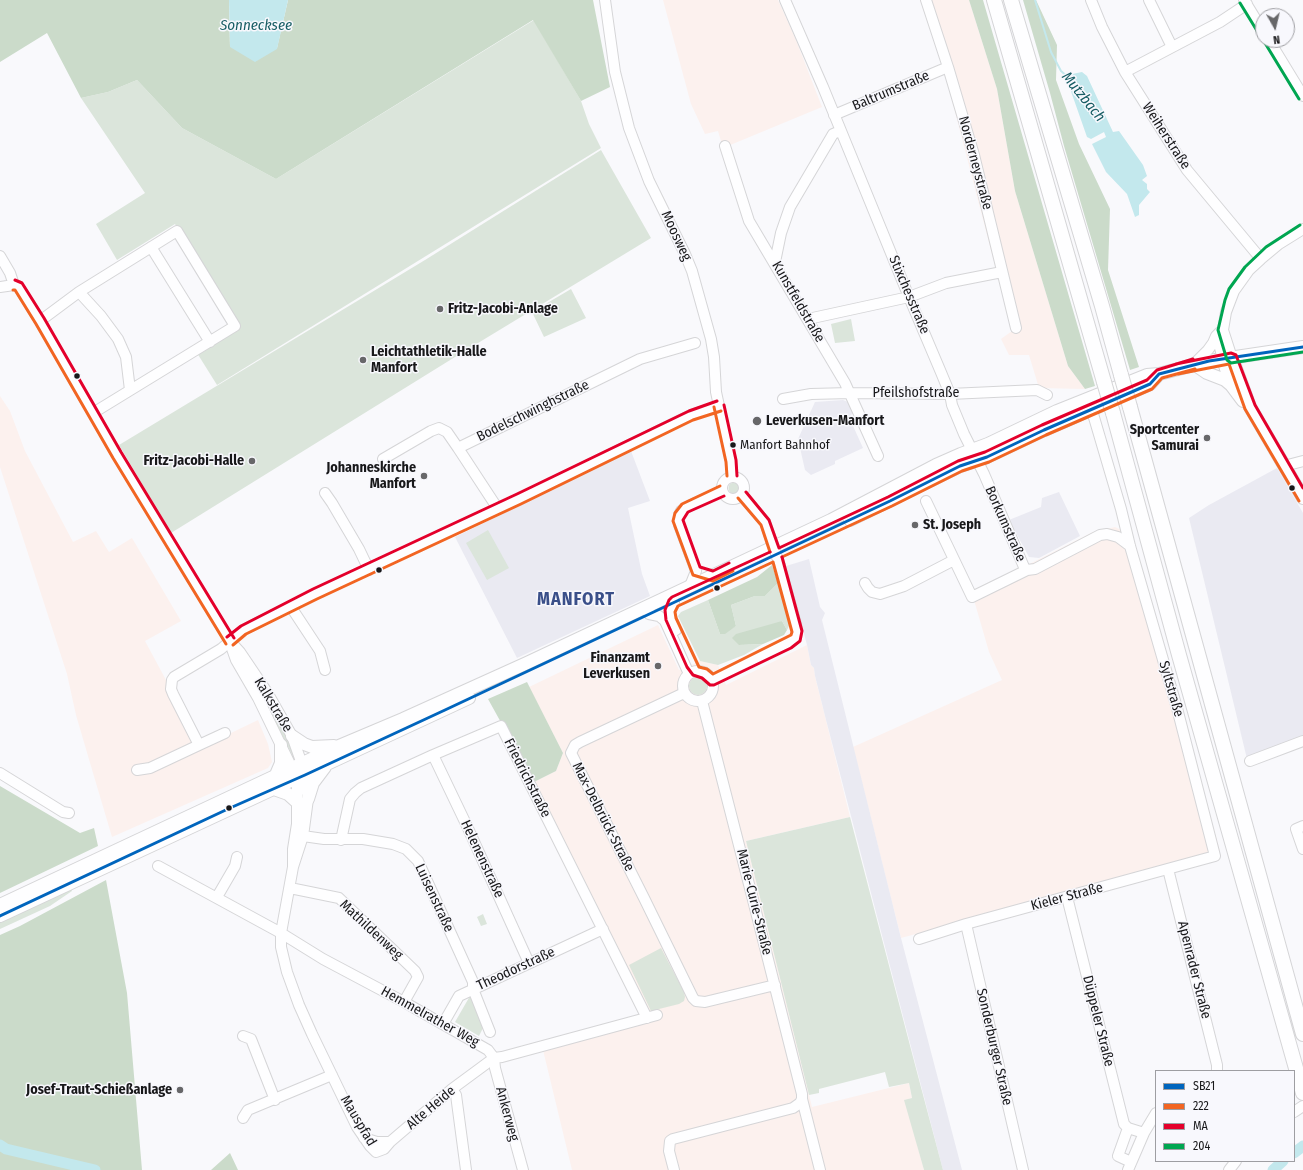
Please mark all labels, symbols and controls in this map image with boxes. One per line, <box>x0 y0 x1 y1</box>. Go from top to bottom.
north arrow <box>1255 8 1295 48</box>
water label: Sonnecksee <box>220 17 292 35</box>
text: N <box>1272 32 1281 46</box>
street label: Baltrumstraße <box>850 67 932 115</box>
water label: Mutzbach <box>1057 68 1109 126</box>
street label: Weiherstraße <box>1138 100 1194 172</box>
street label: Norderneystraße <box>954 114 996 212</box>
street label: Moosweg <box>657 208 695 264</box>
street label: Stixchesstraße <box>885 253 933 337</box>
street label: Kunstfeldstraße <box>768 258 828 346</box>
place label: Fritz-Jacobi-Anlage <box>448 301 558 317</box>
marker: Fritz-Jacobi-Anlage <box>435 304 445 314</box>
place label: Leichtathletik-Halle Manfort <box>371 344 487 376</box>
marker: Leichtathletik-Halle Manfort <box>358 355 368 365</box>
unlabelled marker <box>72 371 82 381</box>
street label: Bodelschwinghstraße <box>474 377 592 445</box>
street label: Pfeilshofstraße <box>873 385 959 401</box>
place label: Leverkusen-Manfort <box>766 413 884 429</box>
marker: Leverkusen-Manfort <box>751 415 763 427</box>
place label: Sportcenter Samurai <box>1130 422 1199 454</box>
marker: Sportcenter Samurai <box>1202 433 1212 443</box>
place label: Manfort Bahnhof <box>740 437 830 453</box>
marker: Manfort Bahnhof <box>728 440 738 450</box>
place label: Fritz-Jacobi-Halle <box>143 453 244 469</box>
marker: Fritz-Jacobi-Halle <box>247 456 257 466</box>
place label: Johanneskirche Manfort <box>326 460 416 492</box>
marker: Johanneskirche Manfort <box>419 471 429 481</box>
unlabelled marker <box>1287 483 1297 493</box>
street label: Borkumstraße <box>981 484 1029 564</box>
place label: St. Joseph <box>923 517 981 533</box>
marker: St. Joseph <box>910 520 920 530</box>
unlabelled marker <box>374 565 384 575</box>
unlabelled marker <box>712 583 722 593</box>
district label: MANFORT <box>537 589 615 611</box>
place label: Finanzamt Leverkusen <box>583 650 650 682</box>
street label: Syltstraße <box>1155 659 1187 719</box>
marker: Finanzamt Leverkusen <box>653 661 663 671</box>
street label: Kalkstraße <box>250 675 296 735</box>
street label: Friedrichstraße <box>500 736 554 820</box>
street label: Max-Delbrück-Straße <box>568 760 638 874</box>
unlabelled marker <box>224 803 234 813</box>
street label: Helenenstraße <box>457 817 507 901</box>
street label: Marie-Curie-Straße <box>733 847 775 957</box>
street label: Luisenstraße <box>411 861 457 935</box>
street label: Kieler Straße <box>1029 879 1105 915</box>
street label: Mathildenweg <box>336 896 406 964</box>
street label: Apenrader Straße <box>1174 919 1214 1021</box>
street label: Theodorstraße <box>474 944 558 994</box>
street label: Düppeler Straße <box>1079 974 1117 1068</box>
street label: Hemmelrather Weg <box>378 983 482 1051</box>
street label: Sonderburger Straße <box>972 987 1016 1107</box>
legend <box>1155 1070 1295 1162</box>
text: SB21 <box>1193 1079 1215 1093</box>
place label: Josef-Traut-Schießanlage <box>26 1082 172 1098</box>
street label: Alte Heide <box>403 1083 459 1133</box>
marker: Josef-Traut-Schießanlage <box>175 1085 185 1095</box>
street label: Ankerweg <box>492 1085 522 1143</box>
street label: Mauspfad <box>336 1093 380 1149</box>
text: 222 <box>1193 1099 1209 1113</box>
text: MA <box>1193 1119 1208 1133</box>
text: 204 <box>1193 1139 1210 1153</box>

